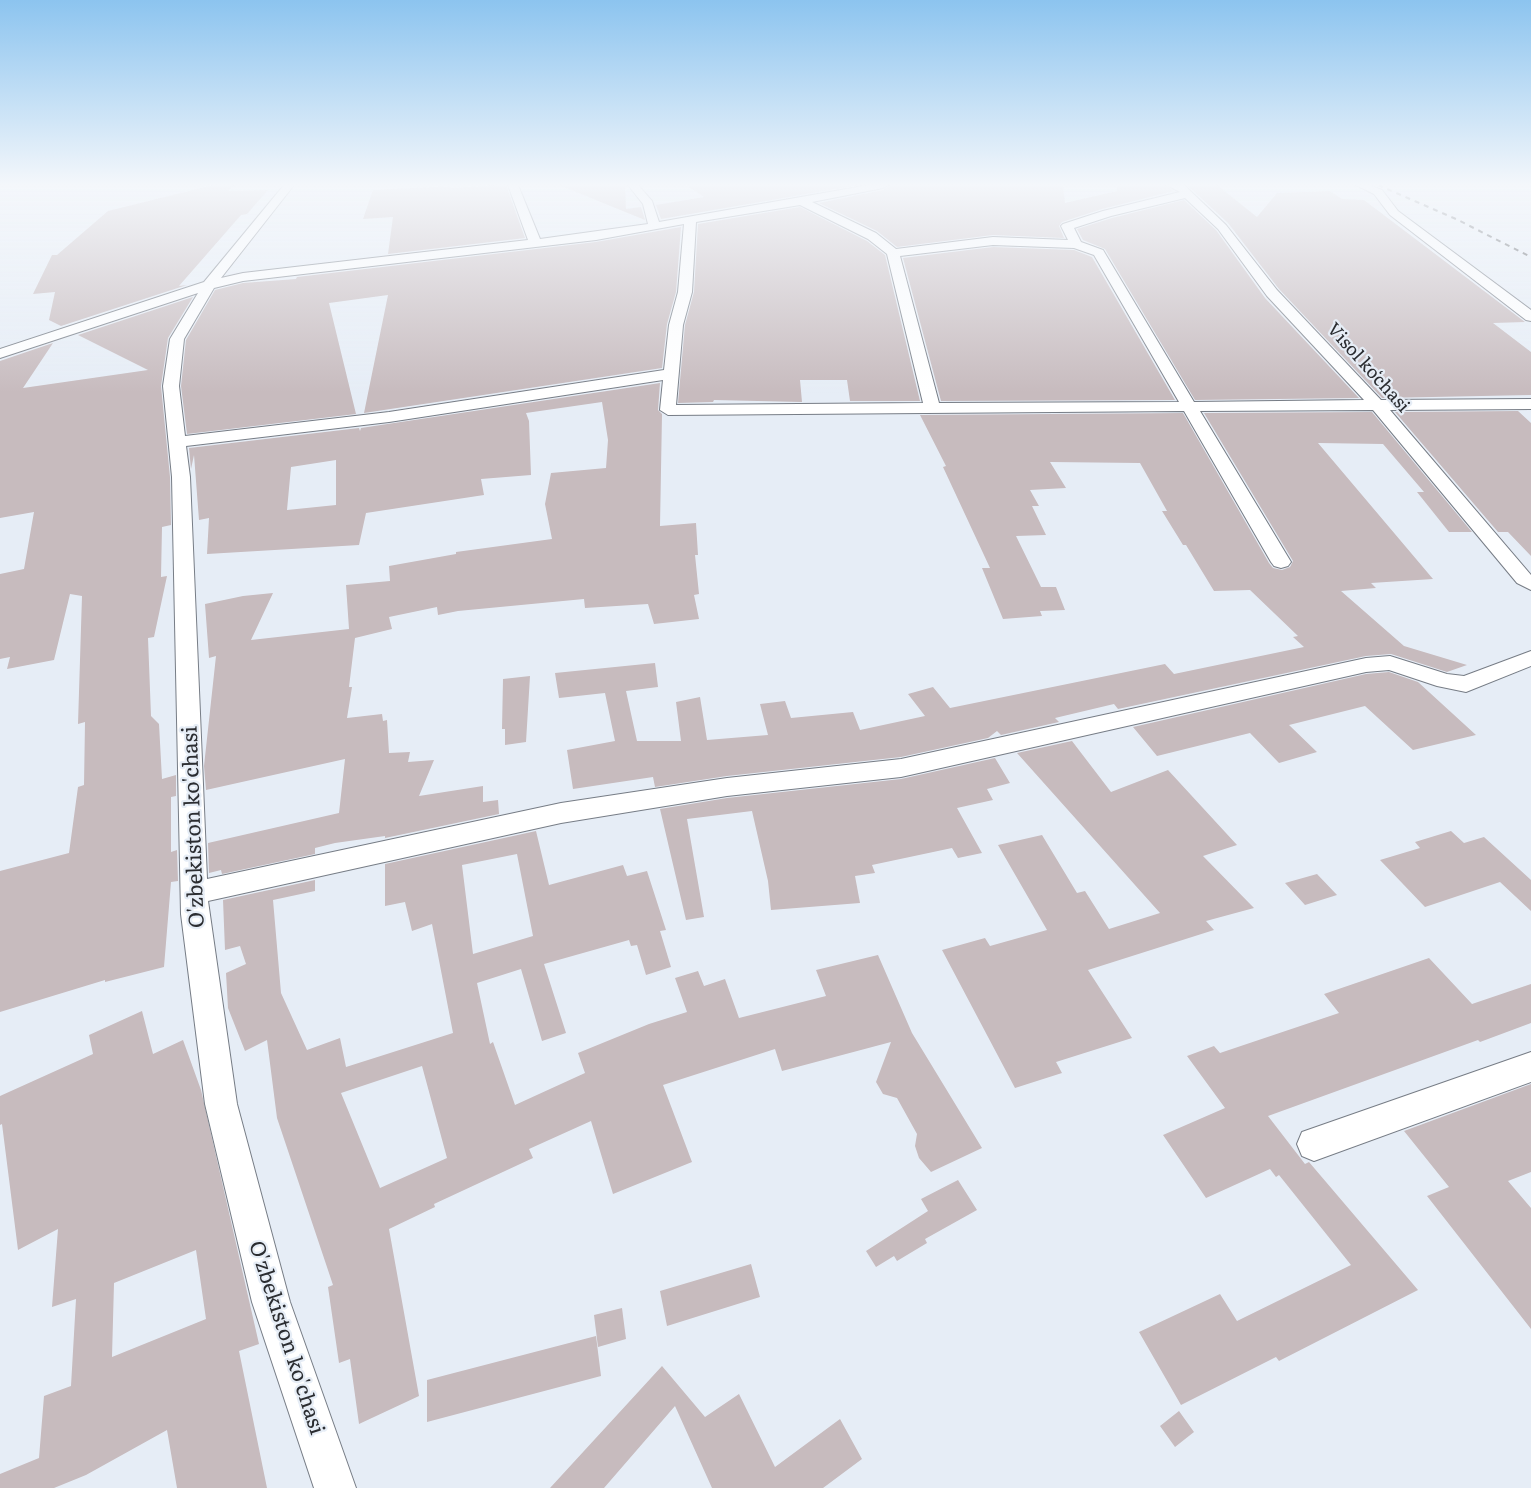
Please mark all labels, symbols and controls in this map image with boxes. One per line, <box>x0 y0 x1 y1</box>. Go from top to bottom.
street label: Visol koʻchasi <box>1322 319 1414 417</box>
street label: O'zbekiston ko'chasi <box>178 726 210 928</box>
street label: O'zbekiston ko'chasi <box>243 1238 329 1438</box>

